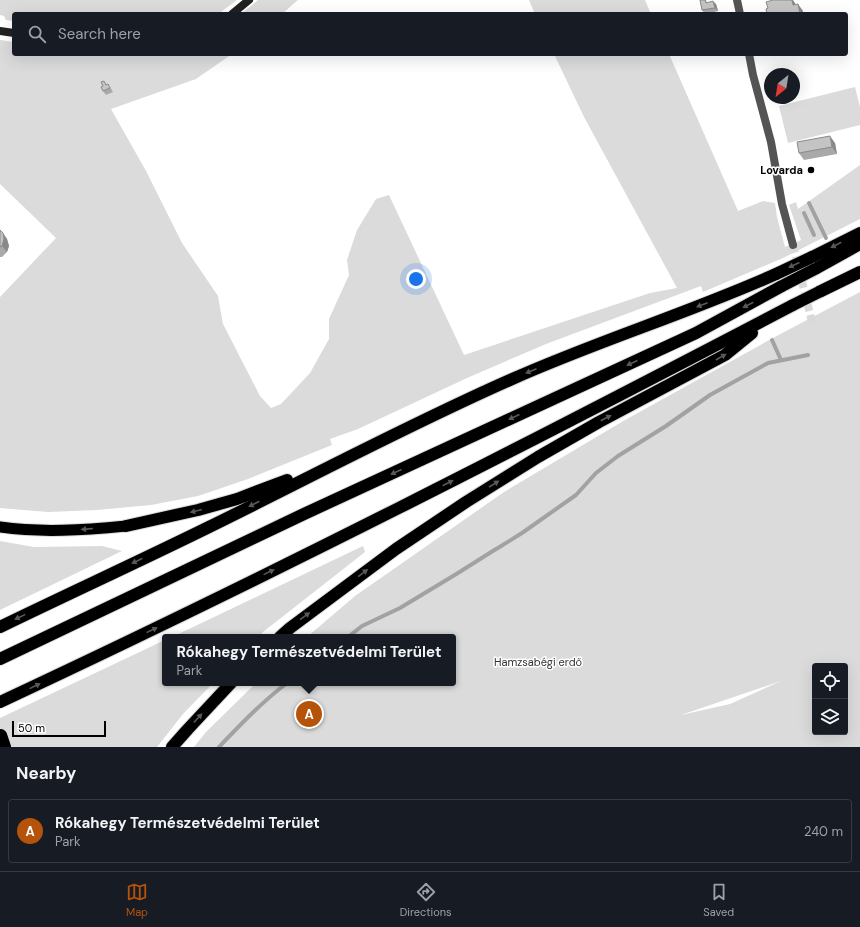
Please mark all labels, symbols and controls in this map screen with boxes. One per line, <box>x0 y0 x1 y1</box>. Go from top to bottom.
search box <box>12 12 848 56</box>
icon: search <box>26 23 48 45</box>
text: Search here <box>58 24 141 44</box>
north arrow <box>764 68 800 104</box>
place label: Lovarda <box>760 163 803 177</box>
marker: Lovarda <box>806 165 816 175</box>
one-way arrow <box>830 242 842 248</box>
one-way arrow <box>789 262 800 268</box>
your location <box>406 269 426 289</box>
one-way arrow <box>695 302 707 308</box>
one-way arrow <box>742 302 754 308</box>
one-way arrow <box>715 353 727 360</box>
one-way arrow <box>626 360 637 366</box>
one-way arrow <box>526 368 537 374</box>
one-way arrow <box>508 414 519 420</box>
one-way arrow <box>600 415 612 422</box>
one-way arrow <box>390 469 401 475</box>
one-way arrow <box>442 480 454 486</box>
one-way arrow <box>489 480 499 488</box>
one-way arrow <box>248 501 260 507</box>
one-way arrow <box>190 508 202 514</box>
one-way arrow <box>81 526 93 533</box>
one-way arrow <box>132 558 143 564</box>
one-way arrow <box>263 569 275 575</box>
one-way arrow <box>358 569 369 577</box>
one-way arrow <box>300 612 311 620</box>
one-way arrow <box>14 614 26 620</box>
one-way arrow <box>147 626 158 633</box>
popup <box>162 634 456 686</box>
text: Rókahegy Természetvédelmi Terület <box>177 642 441 662</box>
park label: Hamzsabégi erdő <box>494 655 582 669</box>
text: Park <box>177 662 202 679</box>
map controls <box>812 663 848 735</box>
button: locate <box>812 663 848 699</box>
one-way arrow <box>30 683 41 689</box>
pin: A <box>296 699 322 729</box>
button: layers <box>812 699 848 735</box>
one-way arrow <box>194 713 203 723</box>
scale bar <box>12 719 106 738</box>
text: 50 m <box>18 721 45 735</box>
text: Nearby <box>16 762 76 784</box>
text: Rókahegy Természetvédelmi Terület <box>55 813 320 833</box>
text: A <box>25 823 35 840</box>
text: 240 m <box>804 823 843 840</box>
text: Park <box>55 833 81 850</box>
tab: Map <box>126 881 148 919</box>
tab: Directions <box>400 881 452 919</box>
tab: Saved <box>703 881 734 919</box>

